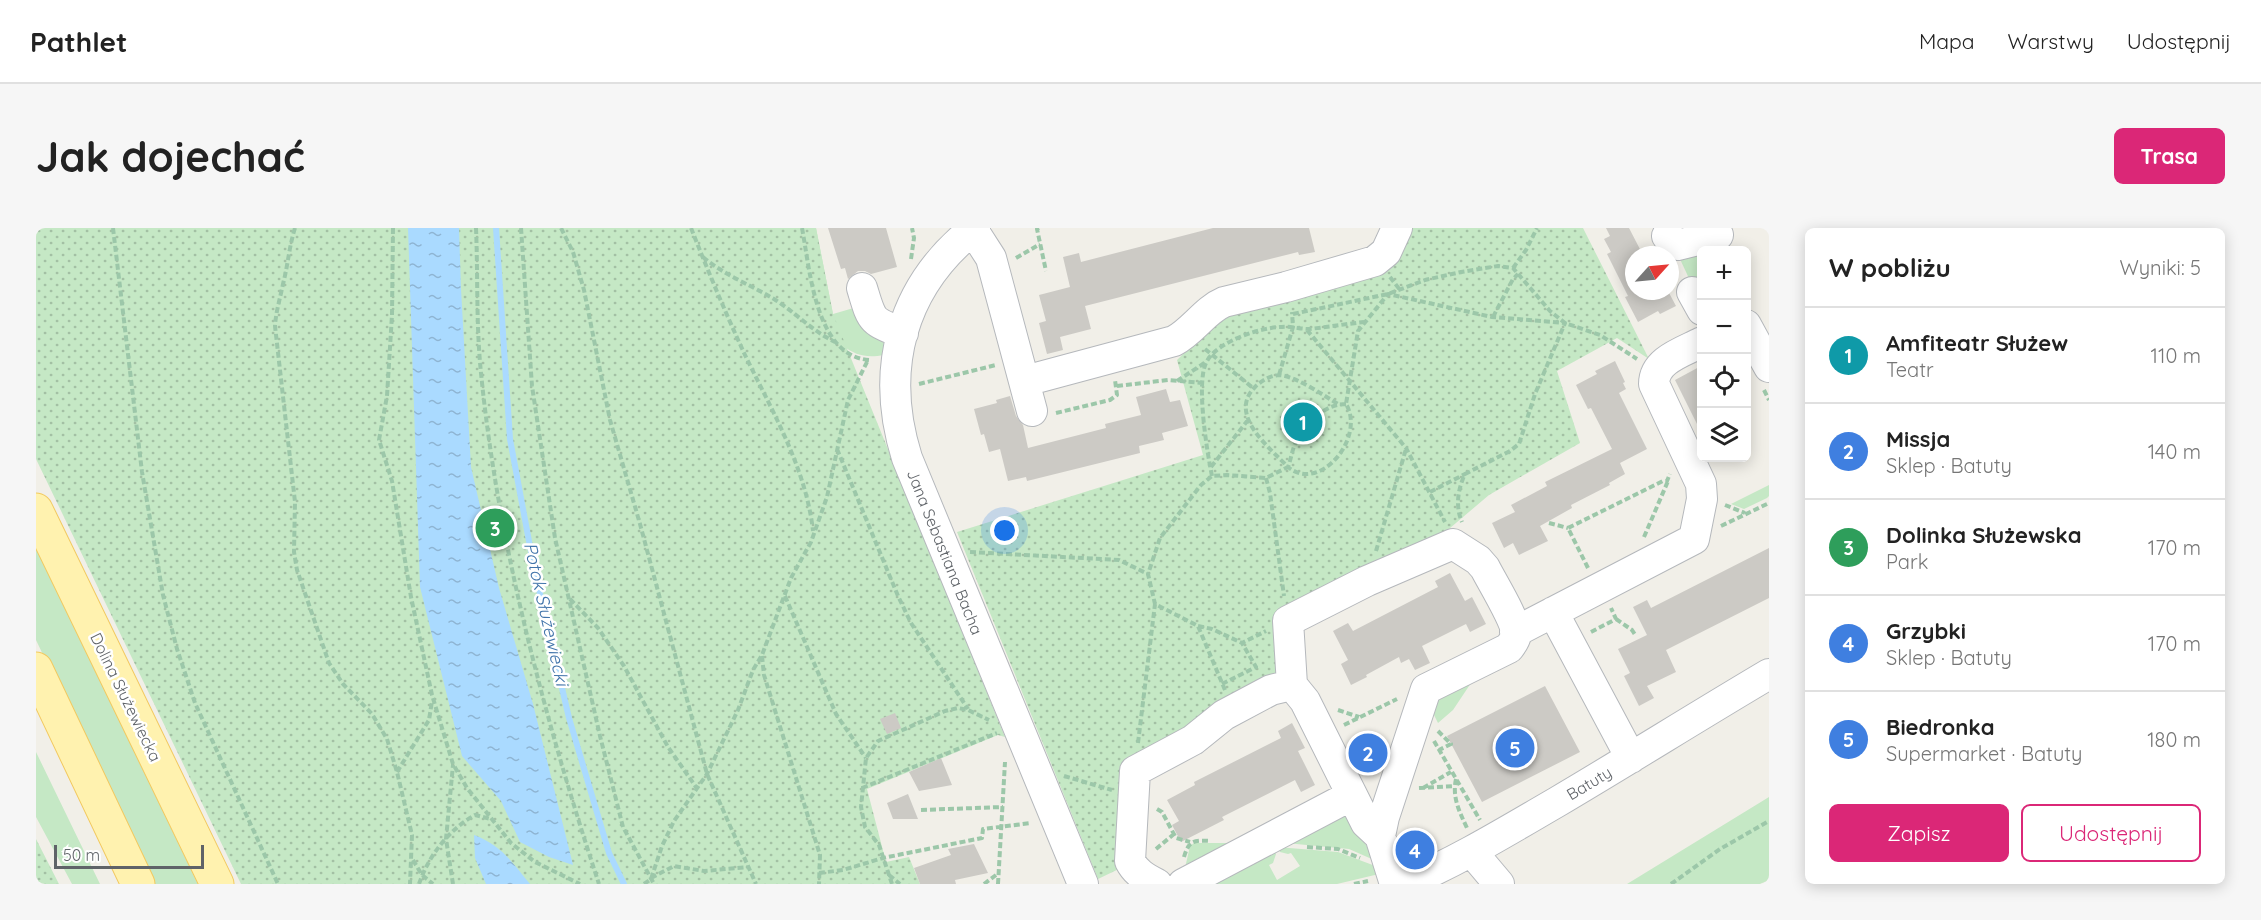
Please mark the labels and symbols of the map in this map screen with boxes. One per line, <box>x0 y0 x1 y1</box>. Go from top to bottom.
north arrow <box>1625 246 1679 300</box>
pin: 1 <box>1284 400 1322 444</box>
street label: Jana Sebastiana Bacha <box>903 467 987 637</box>
pin: 3 <box>476 506 514 550</box>
your location <box>990 516 1019 545</box>
water label: Potok Służewiecki <box>519 540 575 690</box>
street label: Dolina Służewiecka <box>86 629 166 765</box>
pin: 5 <box>1496 726 1534 770</box>
pin: 2 <box>1348 730 1388 776</box>
street label: Batuty <box>1563 762 1615 804</box>
pin: 4 <box>1396 828 1434 872</box>
scale bar <box>54 842 204 870</box>

